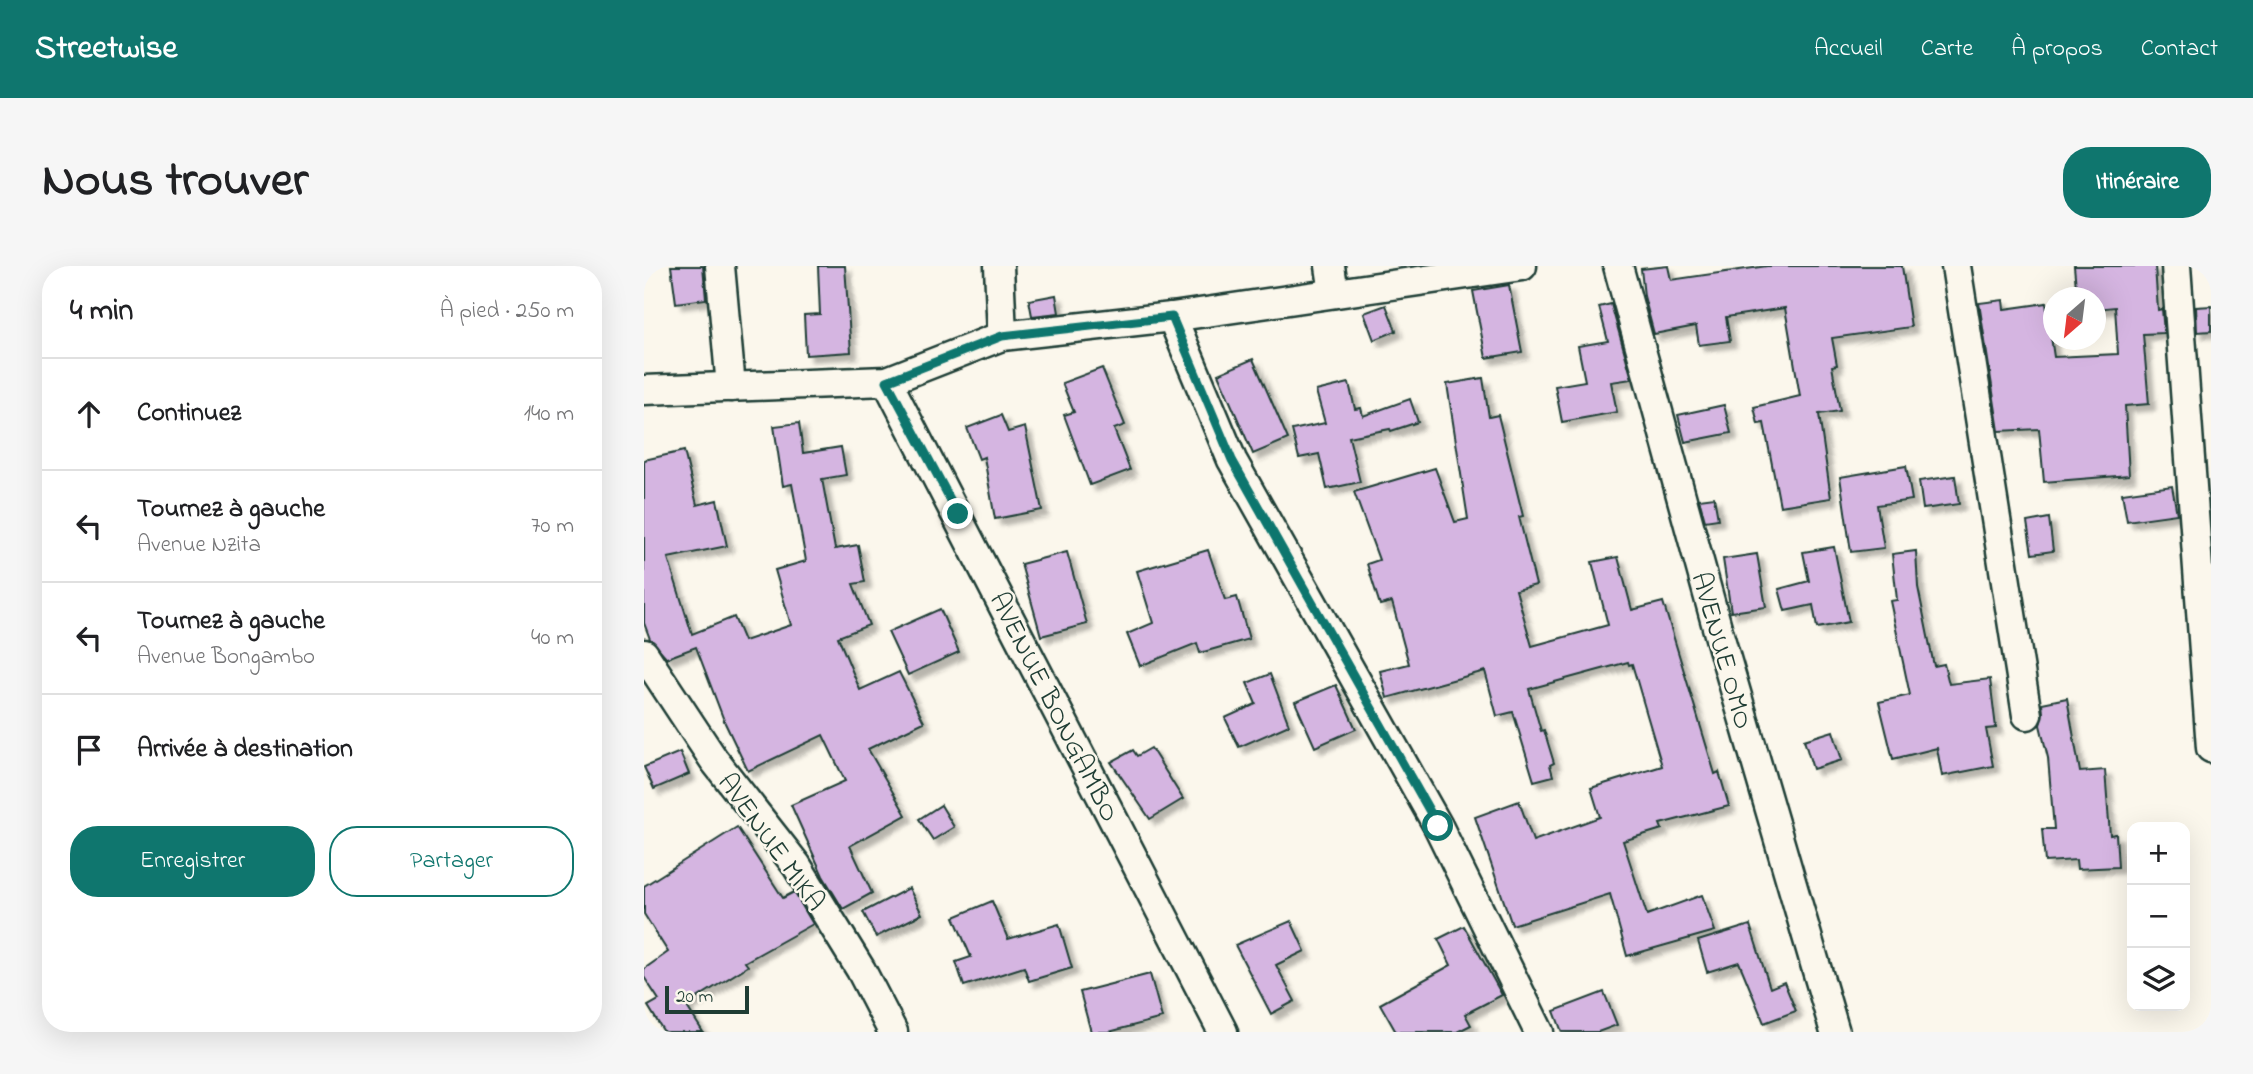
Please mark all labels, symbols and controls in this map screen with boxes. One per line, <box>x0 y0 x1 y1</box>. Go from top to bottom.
text: Streetwise <box>35 25 177 73</box>
text: Accueil <box>1814 32 1883 67</box>
text: Carte <box>1921 32 1973 67</box>
text: À propos <box>2011 32 2103 67</box>
text: Contact <box>2141 32 2218 67</box>
text: Nous trouver <box>42 146 308 218</box>
button: Itinéraire <box>2063 147 2211 218</box>
north arrow <box>2043 287 2106 350</box>
text: 4 min <box>70 290 133 334</box>
text: À pied · 250 m <box>440 295 574 328</box>
icon: ahead <box>70 395 108 433</box>
text: Continuez <box>137 395 241 433</box>
text: 140 m <box>524 398 574 431</box>
text: Tournez à gauche <box>137 491 325 529</box>
route end <box>942 498 973 529</box>
icon: left <box>70 507 108 545</box>
text: 70 m <box>531 510 574 543</box>
text: Avenue Nzita <box>137 529 261 562</box>
street label: AVENUE OMO <box>1679 568 1763 734</box>
street label: AVENUE BONGAMBO <box>977 586 1129 830</box>
text: Tournez à gauche <box>137 603 325 641</box>
icon: left <box>70 619 108 657</box>
text: 40 m <box>531 622 574 655</box>
text: Avenue Bongambo <box>137 641 315 674</box>
icon: arrive <box>70 731 108 769</box>
text: Arrivée à destination <box>137 731 353 769</box>
street label: AVENUE MIKA <box>706 765 834 921</box>
route start <box>1422 810 1453 841</box>
map controls <box>2127 822 2190 1011</box>
button: + <box>2127 822 2190 885</box>
button: Enregistrer <box>70 826 315 897</box>
button: Partager <box>329 826 574 897</box>
button: − <box>2127 885 2190 948</box>
button: layers <box>2127 948 2190 1011</box>
scale bar <box>665 983 749 1015</box>
text: 20 m <box>676 984 713 1011</box>

